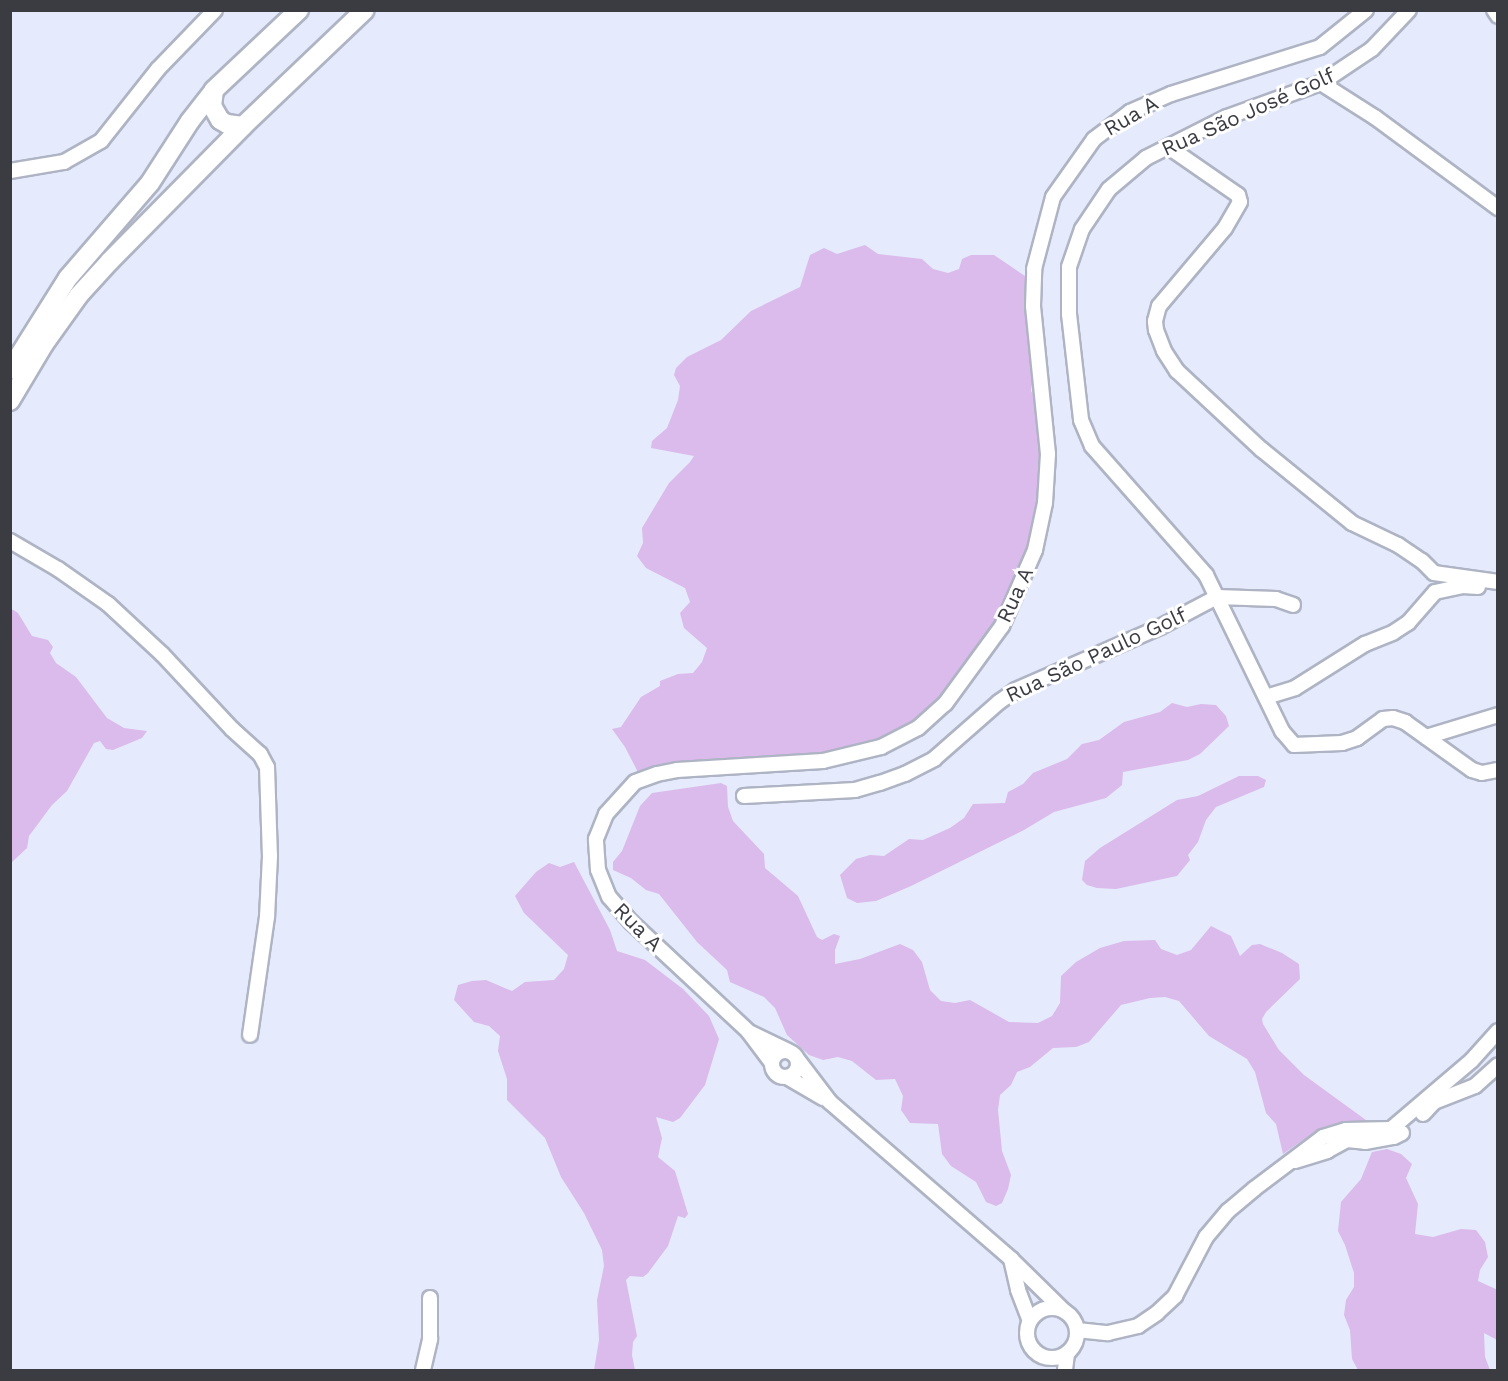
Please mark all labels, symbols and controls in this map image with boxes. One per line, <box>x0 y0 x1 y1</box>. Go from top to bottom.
street label: Rua São José Golf <box>1157 62 1339 162</box>
street label: Rua A <box>1099 90 1163 142</box>
street label: Rua A <box>991 563 1039 627</box>
street label: Rua São Paulo Golf <box>1001 602 1191 708</box>
street label: Rua A <box>608 897 668 957</box>

